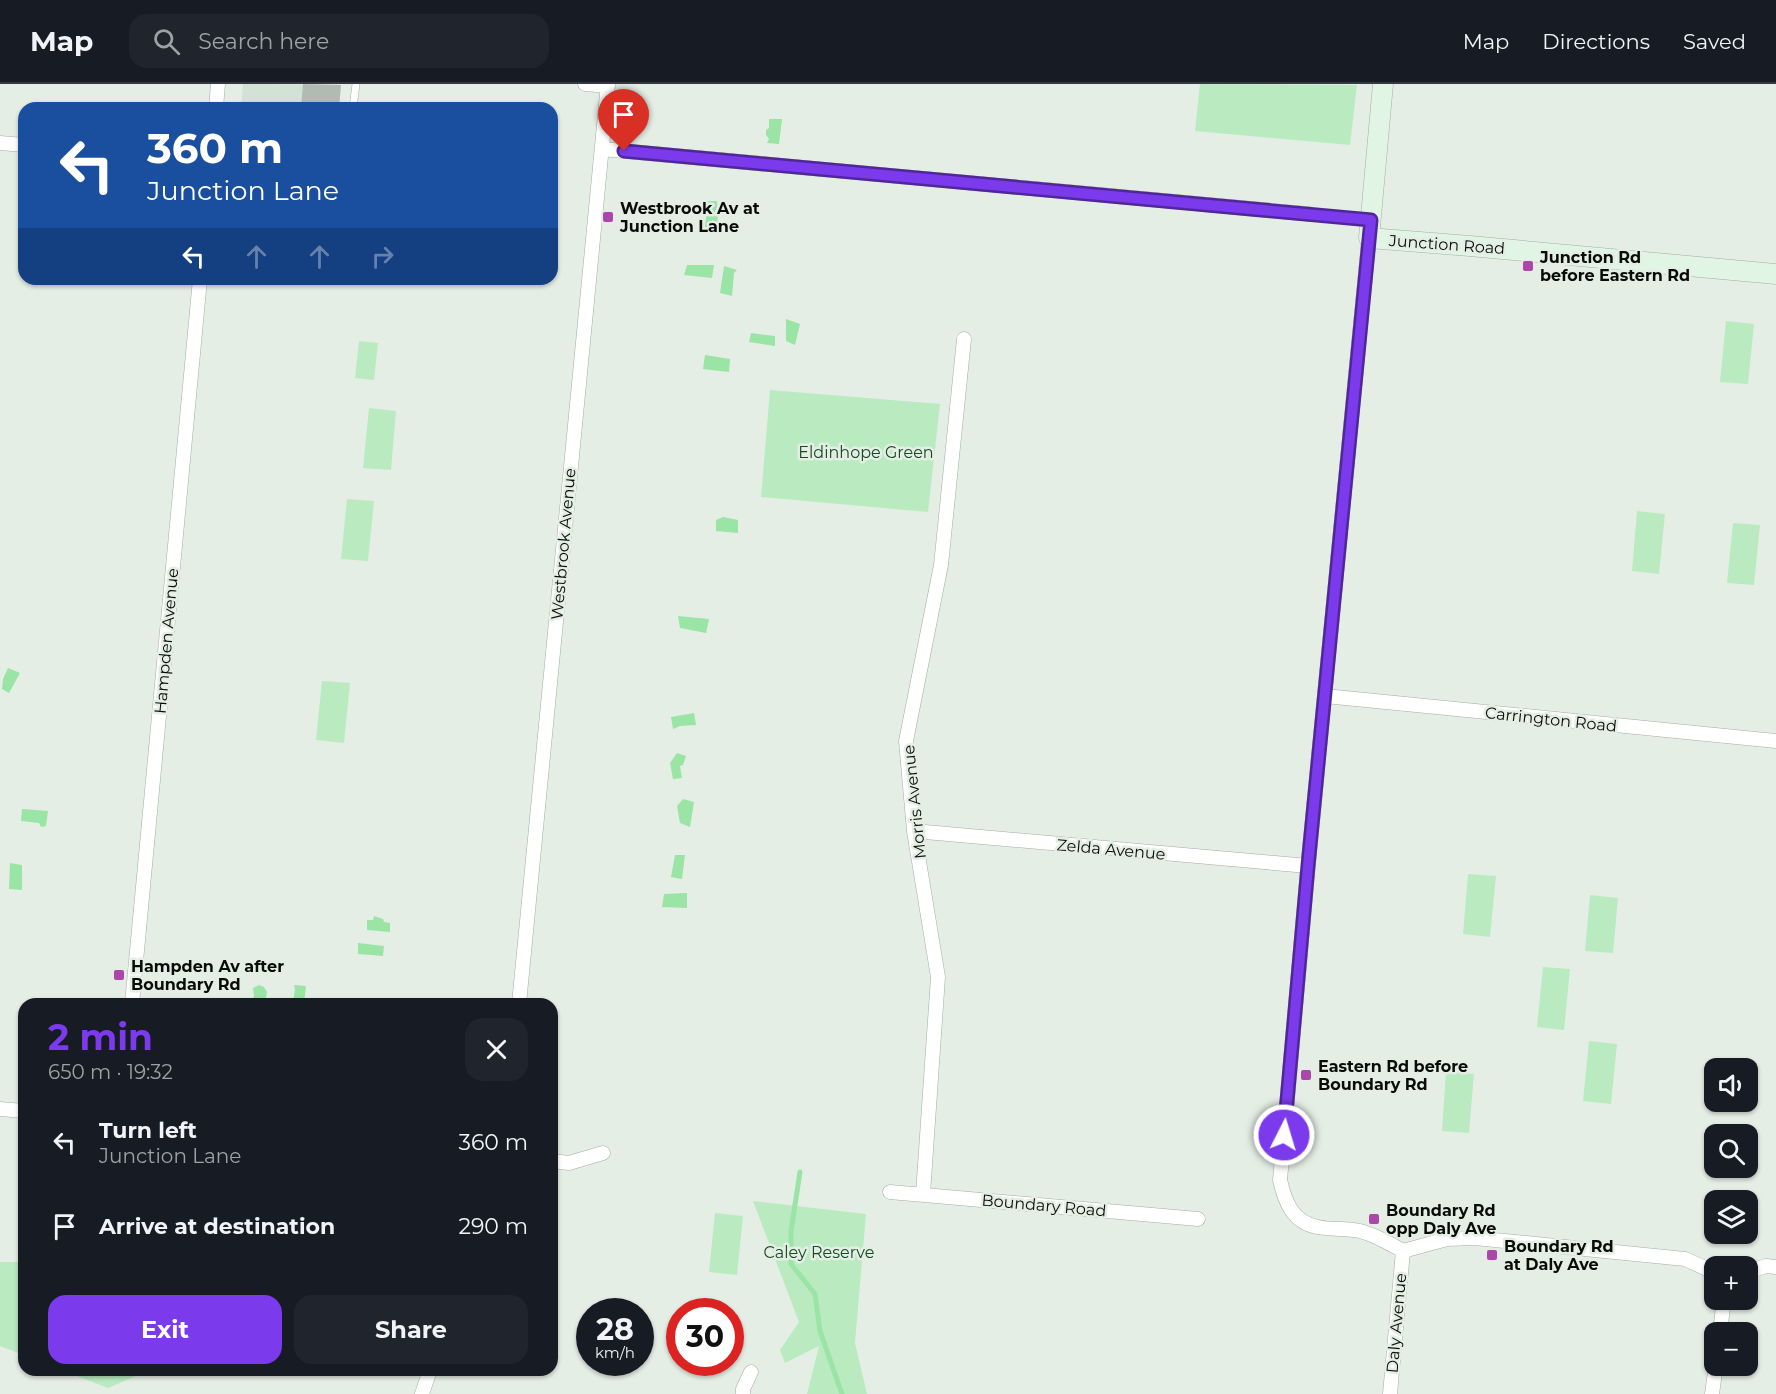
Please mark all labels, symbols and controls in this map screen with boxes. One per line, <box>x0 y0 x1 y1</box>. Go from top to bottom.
search box <box>129 14 549 68</box>
text: Map <box>30 24 93 58</box>
icon: search <box>150 25 183 58</box>
text: Search here <box>198 28 329 55</box>
text: Map <box>1463 29 1509 54</box>
text: Directions <box>1542 29 1650 54</box>
text: Saved <box>1683 29 1746 54</box>
pin <box>598 89 649 151</box>
icon: arrive <box>607 98 640 131</box>
text: 360 m <box>147 122 283 174</box>
icon: left <box>48 126 126 204</box>
text: Junction Lane <box>147 174 339 207</box>
place label: Westbrook Av at Junction Lane <box>619 199 760 236</box>
marker: Westbrook Av at Junction Lane <box>601 210 615 224</box>
street label: Junction Road <box>1387 231 1506 258</box>
icon: left <box>177 240 210 273</box>
icon: ahead <box>240 240 273 273</box>
icon: ahead <box>303 240 336 273</box>
icon: right <box>366 240 399 273</box>
place label: Junction Rd before Eastern Rd <box>1539 248 1690 285</box>
marker: Junction Rd before Eastern Rd <box>1521 259 1535 273</box>
park label: Eldinhope Green <box>798 443 934 462</box>
street label: Westbrook Avenue <box>547 467 580 621</box>
street label: Hampden Avenue <box>151 567 182 715</box>
street label: Carrington Road <box>1484 703 1618 736</box>
street label: Morris Avenue <box>899 744 930 860</box>
street label: Zelda Avenue <box>1056 835 1166 864</box>
place label: Hampden Av after Boundary Rd <box>131 957 284 994</box>
marker: Hampden Av after Boundary Rd <box>112 968 126 982</box>
text: 2 min <box>48 1015 153 1059</box>
button: close <box>465 1018 528 1081</box>
place label: Eastern Rd before Boundary Rd <box>1318 1057 1468 1094</box>
map controls <box>1704 1058 1758 1376</box>
button: sound <box>1704 1058 1758 1112</box>
text: 650 m · 19:32 <box>48 1060 173 1084</box>
marker: Eastern Rd before Boundary Rd <box>1299 1068 1313 1082</box>
position arrow <box>1252 1103 1316 1167</box>
text: Turn left <box>99 1117 197 1144</box>
button: search <box>1704 1124 1758 1178</box>
icon: left <box>48 1126 81 1159</box>
text: 360 m <box>459 1129 528 1156</box>
text: Junction Lane <box>99 1144 241 1168</box>
button: layers <box>1704 1190 1758 1244</box>
street label: Boundary Road <box>981 1191 1107 1220</box>
place label: Boundary Rd opp Daly Ave <box>1386 1201 1496 1238</box>
icon: arrive <box>48 1210 81 1243</box>
marker: Boundary Rd opp Daly Ave <box>1367 1212 1381 1226</box>
text: Arrive at destination <box>99 1213 335 1240</box>
text: 290 m <box>458 1213 528 1240</box>
place label: Boundary Rd at Daly Ave <box>1504 1237 1614 1274</box>
park label: Caley Reserve <box>764 1243 874 1262</box>
marker: Boundary Rd at Daly Ave <box>1485 1248 1499 1262</box>
button: + <box>1704 1256 1758 1310</box>
street label: Daly Avenue <box>1383 1272 1410 1374</box>
button: Exit <box>48 1295 282 1364</box>
button: Share <box>294 1295 528 1364</box>
speed limit sign: 30 <box>666 1298 744 1376</box>
text: 28 <box>596 1311 634 1348</box>
button: − <box>1704 1322 1758 1376</box>
text: km/h <box>595 1343 635 1362</box>

